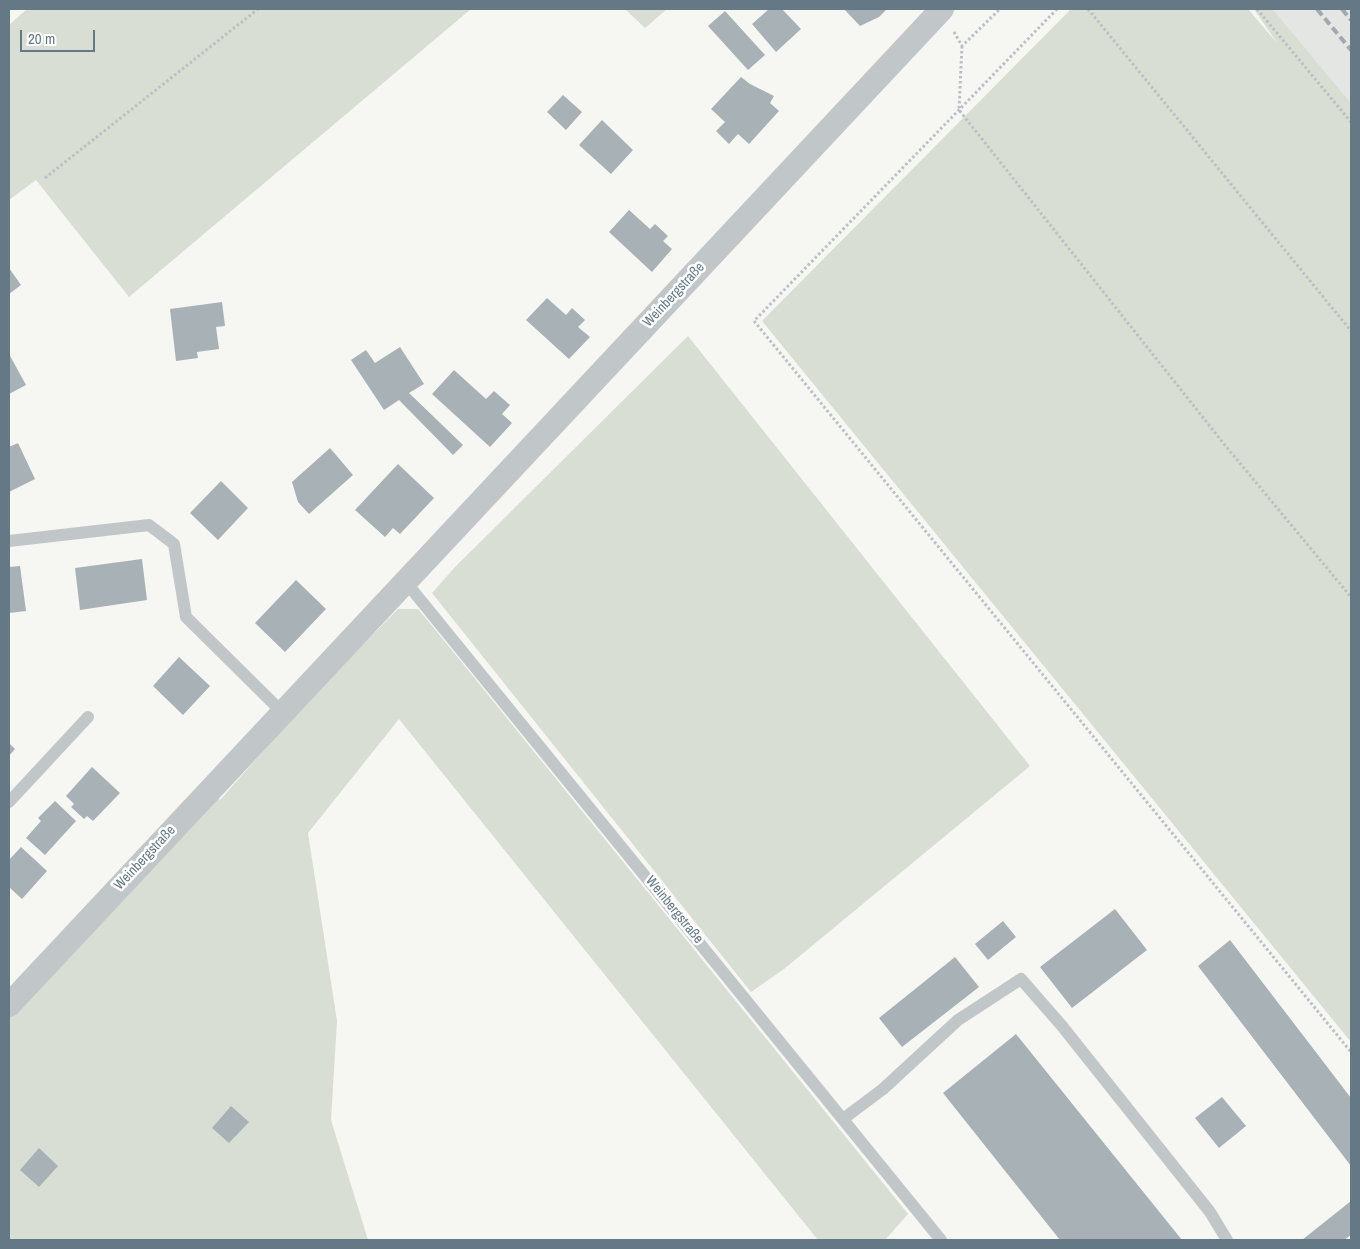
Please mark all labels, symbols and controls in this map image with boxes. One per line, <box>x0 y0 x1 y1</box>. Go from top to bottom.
scale bar <box>22 20 98 52</box>
text: 20 m <box>28 28 55 49</box>
street label: Weinbergstraße <box>640 259 708 331</box>
street label: Weinbergstraße <box>111 822 179 894</box>
street label: Weinbergstraße <box>642 873 706 947</box>

